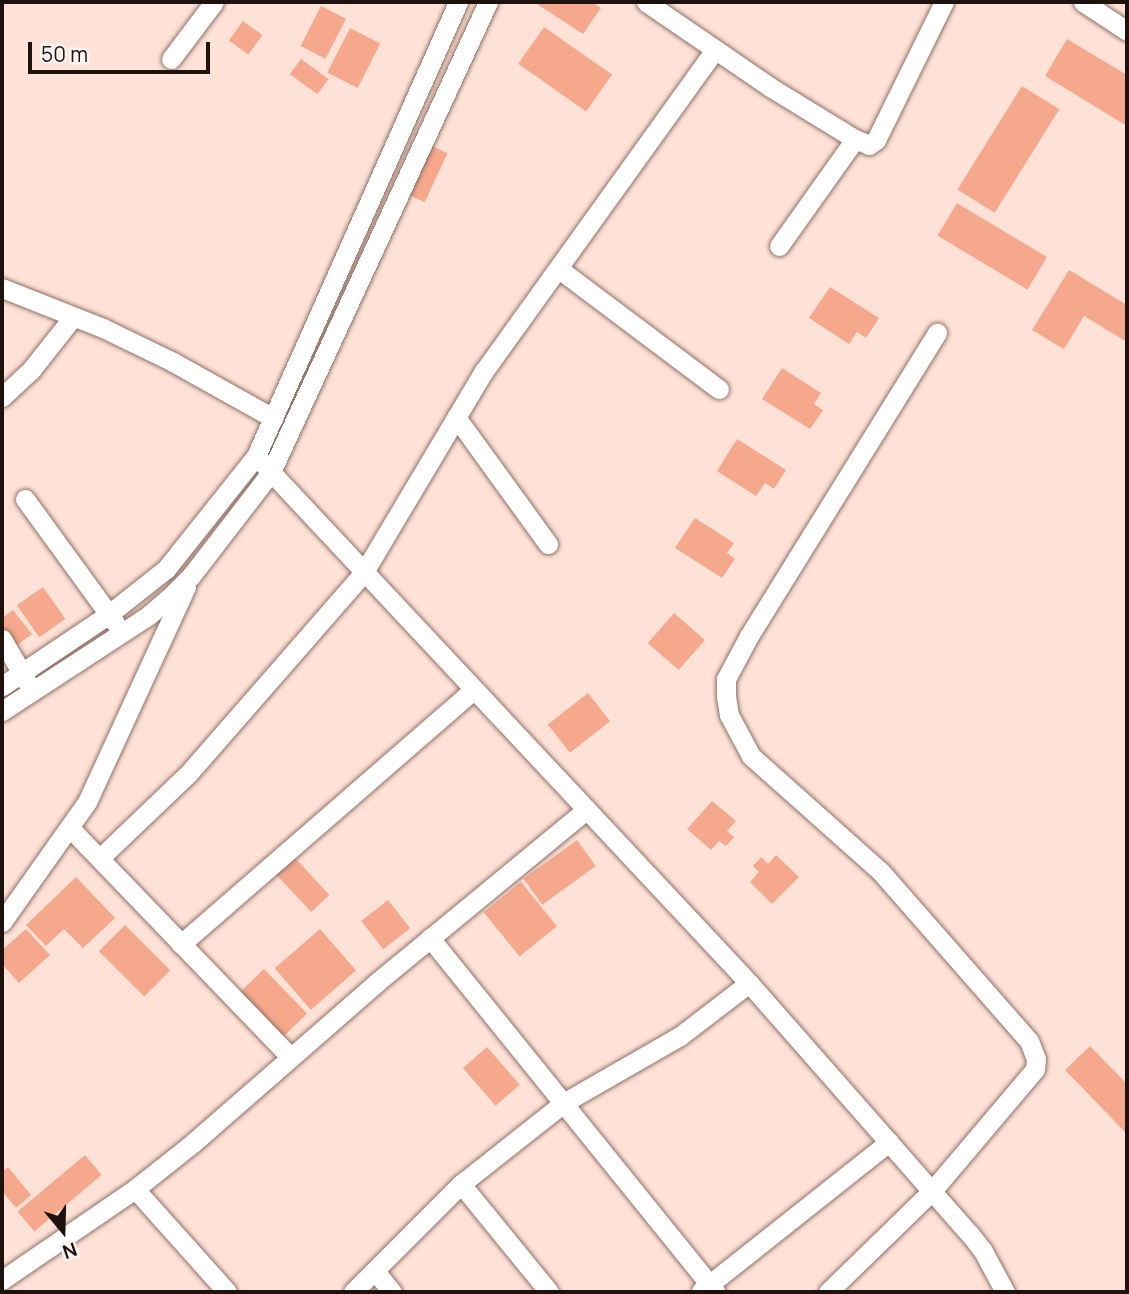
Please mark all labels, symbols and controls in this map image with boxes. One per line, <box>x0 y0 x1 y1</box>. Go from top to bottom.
scale bar <box>32 28 214 72</box>
text: 50 m <box>41 40 88 68</box>
north arrow <box>28 1196 98 1266</box>
text: N <box>59 1236 81 1265</box>

